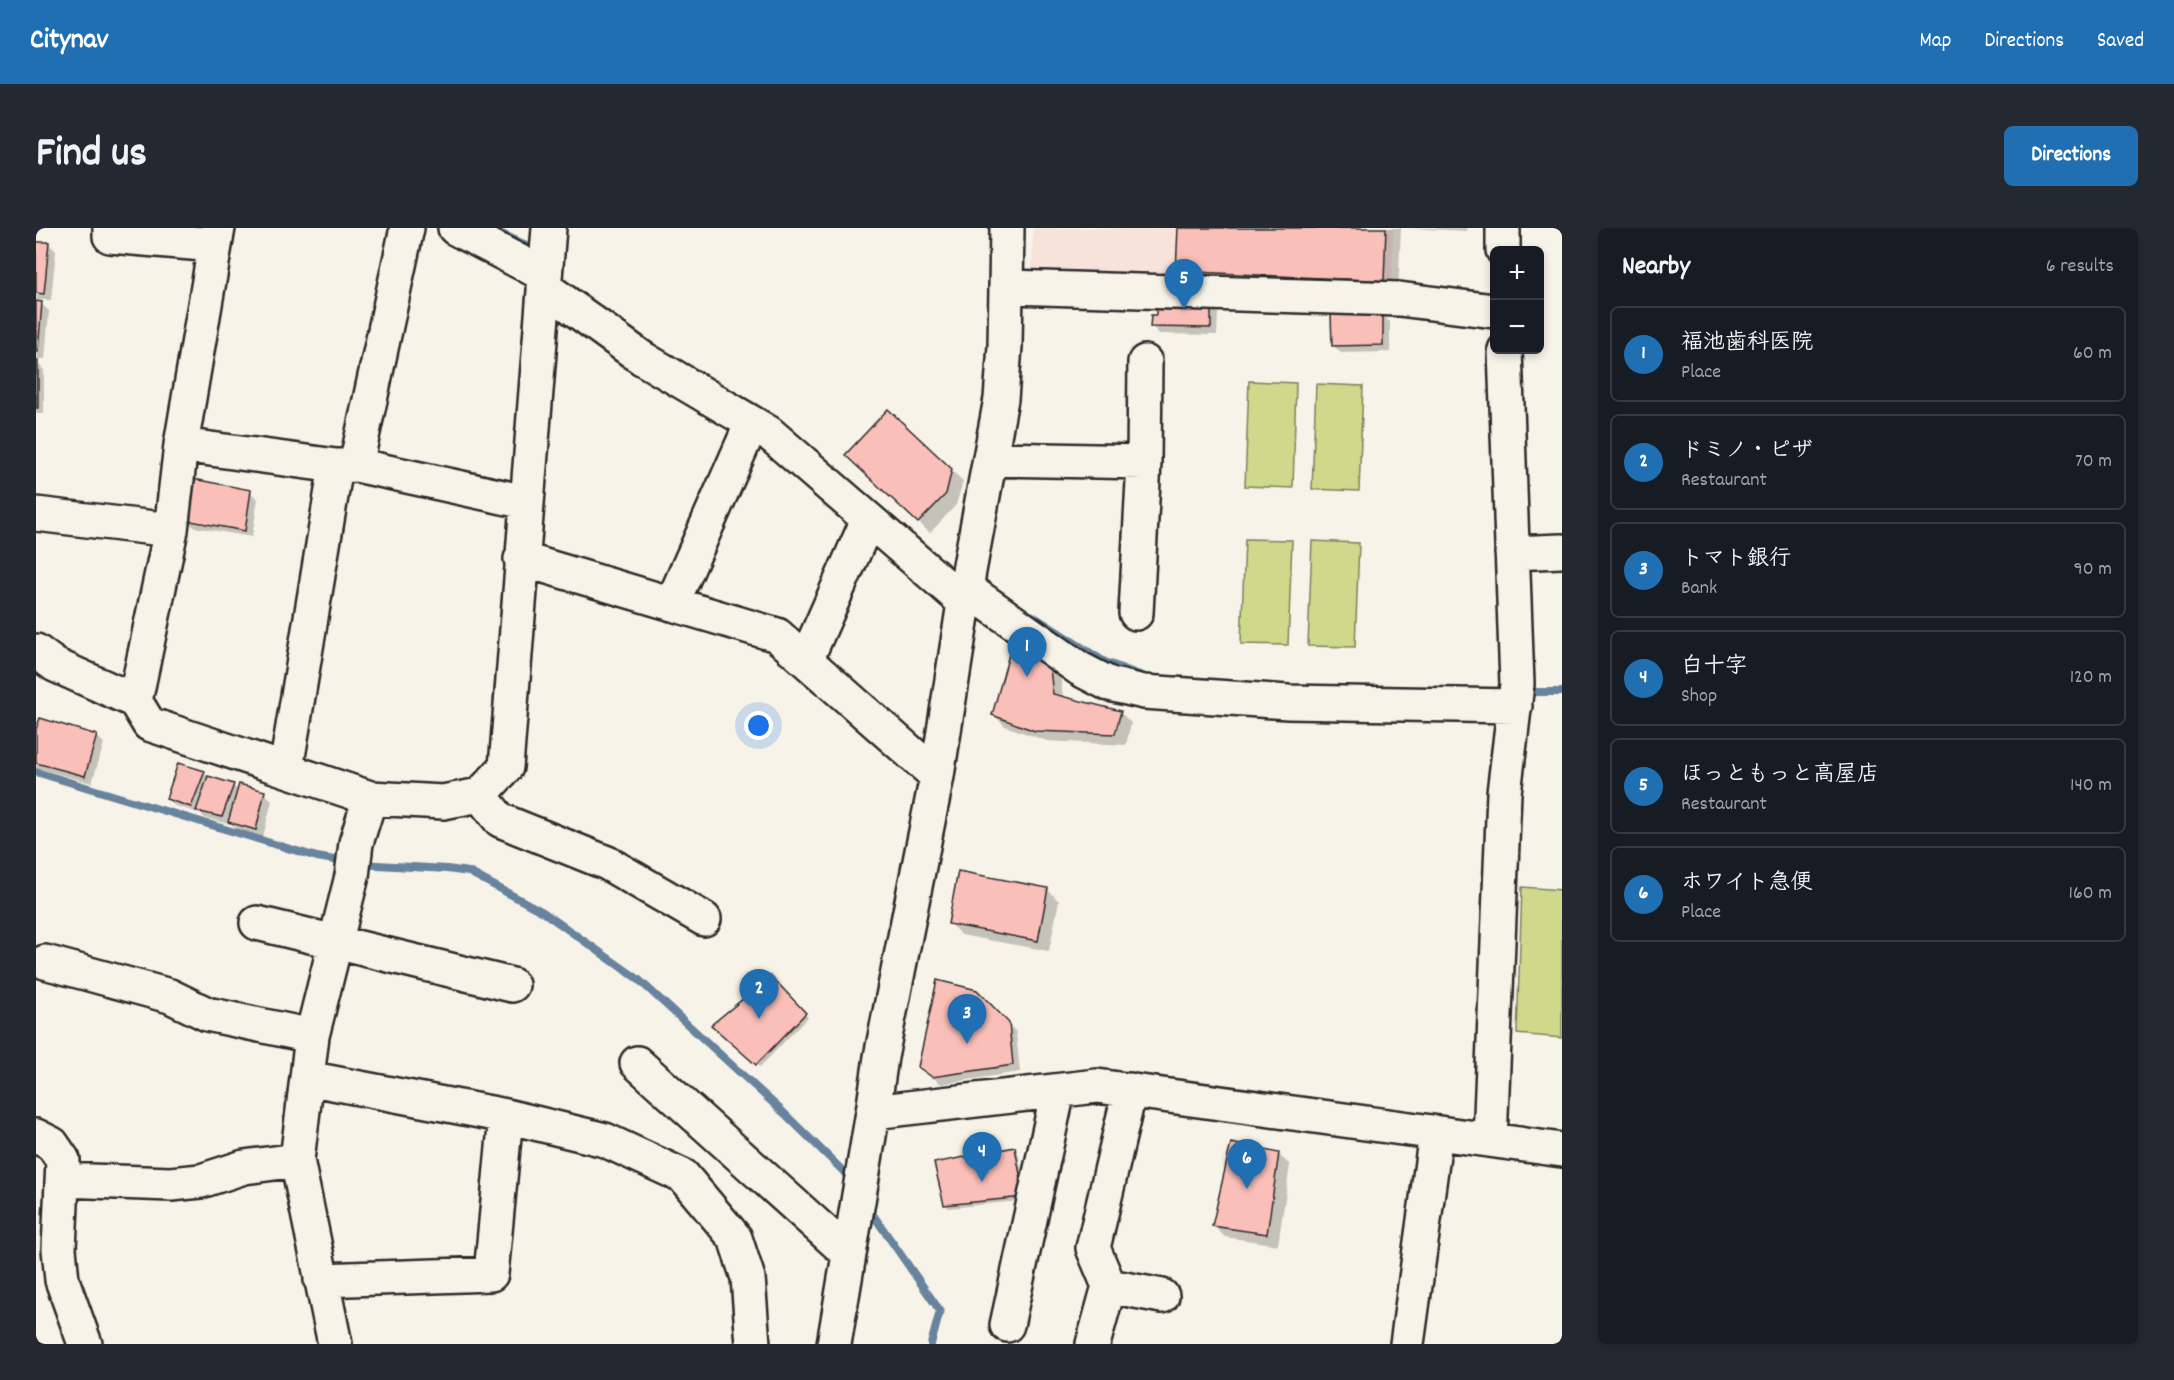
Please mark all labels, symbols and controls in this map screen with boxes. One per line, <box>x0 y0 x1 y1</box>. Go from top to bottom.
text: Citynav <box>30 22 108 62</box>
text: Map <box>1920 27 1951 57</box>
text: Directions <box>1984 27 2064 57</box>
text: Saved <box>2097 27 2144 57</box>
text: Find us <box>36 126 147 186</box>
button: Directions <box>2004 126 2138 186</box>
map controls <box>1490 246 1544 354</box>
button: + <box>1490 246 1544 300</box>
text: Nearby <box>1622 249 1690 286</box>
text: 6 results <box>2046 253 2114 281</box>
pin: 5 <box>1164 260 1204 309</box>
button: − <box>1490 300 1544 354</box>
text: 福池歯科医院 <box>1681 328 1813 359</box>
text: 1 <box>1641 340 1646 368</box>
text: 60 m <box>2073 340 2112 368</box>
text: Place <box>1681 359 1721 387</box>
text: ドミノ・ピザ <box>1681 436 1813 467</box>
text: 2 <box>1639 448 1648 476</box>
text: 70 m <box>2075 448 2112 476</box>
text: Restaurant <box>1681 467 1767 495</box>
text: トマト銀行 <box>1681 544 1791 575</box>
text: 3 <box>1639 556 1648 584</box>
text: 90 m <box>2074 556 2112 584</box>
text: Bank <box>1681 575 1717 603</box>
pin: 1 <box>1008 628 1046 677</box>
text: 白十字 <box>1681 652 1747 683</box>
text: 4 <box>1639 664 1648 692</box>
text: 120 m <box>2070 664 2112 692</box>
text: Shop <box>1681 683 1717 711</box>
your location <box>744 711 773 740</box>
text: ほっともっと高屋店 <box>1681 760 1879 791</box>
text: 5 <box>1639 772 1648 800</box>
text: 140 m <box>2070 772 2112 800</box>
text: Restaurant <box>1681 791 1767 819</box>
text: ホワイト急便 <box>1681 868 1813 899</box>
text: 6 <box>1639 880 1648 908</box>
text: 160 m <box>2069 880 2112 908</box>
text: Place <box>1681 899 1721 927</box>
pin: 2 <box>740 970 778 1019</box>
pin: 3 <box>948 994 986 1044</box>
pin: 4 <box>962 1132 1002 1182</box>
pin: 6 <box>1228 1140 1266 1189</box>

